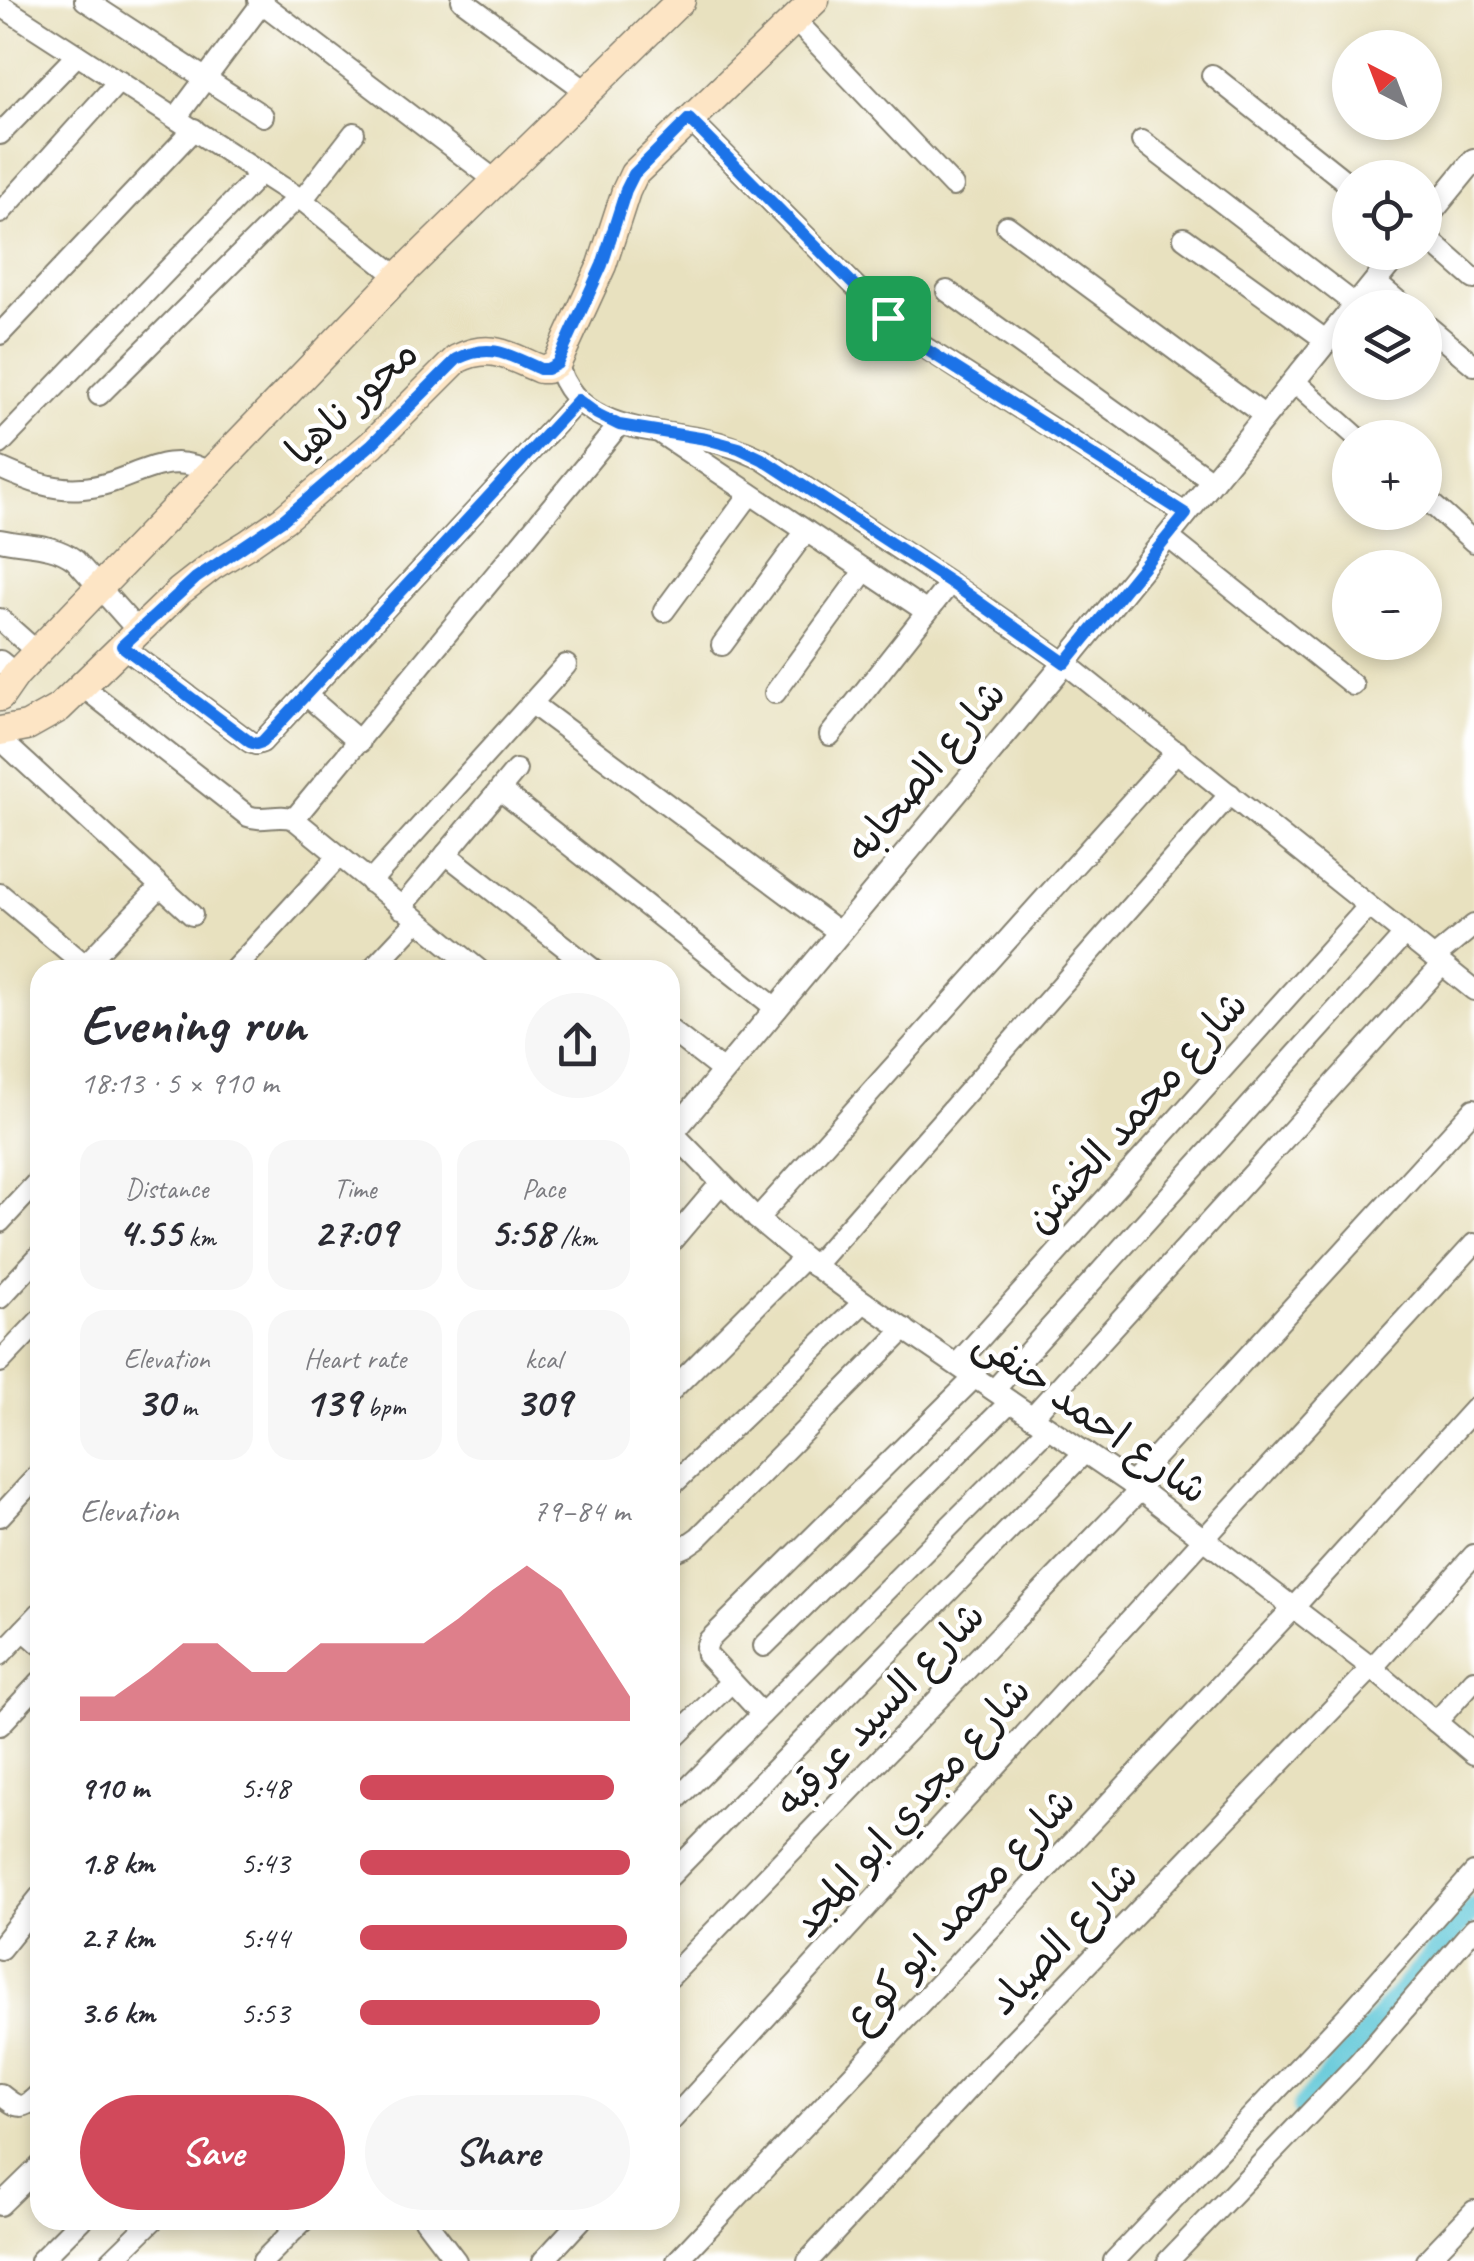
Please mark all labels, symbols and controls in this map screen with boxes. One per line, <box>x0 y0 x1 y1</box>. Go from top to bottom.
north arrow <box>1332 30 1442 140</box>
map controls <box>1332 30 1442 660</box>
button: locate <box>1332 160 1442 270</box>
pin <box>846 276 931 361</box>
button: layers <box>1332 290 1442 400</box>
icon: arrive <box>861 291 916 346</box>
street label: محور ناهيا <box>276 328 428 476</box>
button: + <box>1332 420 1442 530</box>
button: − <box>1332 550 1442 660</box>
street label: شارع الصحابه <box>835 670 1018 874</box>
street label: شارع محمد الخشن <box>1014 980 1260 1245</box>
text: Evening run <box>80 989 305 1059</box>
button: share <box>525 993 630 1098</box>
text: 18:13 · 5 × 910 m <box>80 1062 278 1103</box>
text: Distance <box>125 1171 208 1206</box>
text: Time <box>334 1171 376 1206</box>
text: Pace <box>522 1171 565 1206</box>
text: 4.55 <box>118 1206 181 1259</box>
text: 27:09 <box>313 1206 397 1259</box>
text: 5:58 <box>490 1206 553 1259</box>
text: km <box>181 1219 216 1254</box>
text: /km <box>553 1219 597 1254</box>
street label: شارع احمد حنفى <box>963 1317 1218 1517</box>
text: Elevation <box>124 1341 210 1376</box>
text: Heart rate <box>304 1341 406 1376</box>
text: kcal <box>525 1341 562 1376</box>
text: 30 <box>137 1376 174 1429</box>
text: 139 <box>304 1376 360 1429</box>
text: 309 <box>515 1376 571 1429</box>
text: m <box>174 1389 197 1424</box>
text: bpm <box>360 1389 406 1424</box>
text: Elevation <box>80 1490 178 1531</box>
text: 79–84 m <box>532 1490 630 1531</box>
street label: شارع السيد عرقبه <box>765 1591 997 1829</box>
street label: شارع مجدي ابو المجد <box>781 1666 1044 1950</box>
text: 910 m <box>80 1767 149 1808</box>
text: 5:48 <box>240 1767 290 1808</box>
street label: شارع محمد ابو كوع <box>834 1777 1088 2044</box>
text: 1.8 km <box>80 1842 154 1883</box>
text: 5:43 <box>240 1842 290 1883</box>
street label: شارع الصياد <box>977 1850 1150 2027</box>
text: 2.7 km <box>80 1917 154 1958</box>
text: 5:44 <box>240 1917 290 1958</box>
text: 3.6 km <box>80 1992 155 2033</box>
text: 5:53 <box>240 1992 290 2033</box>
button: Save <box>80 2095 345 2210</box>
button: Share <box>365 2095 630 2210</box>

